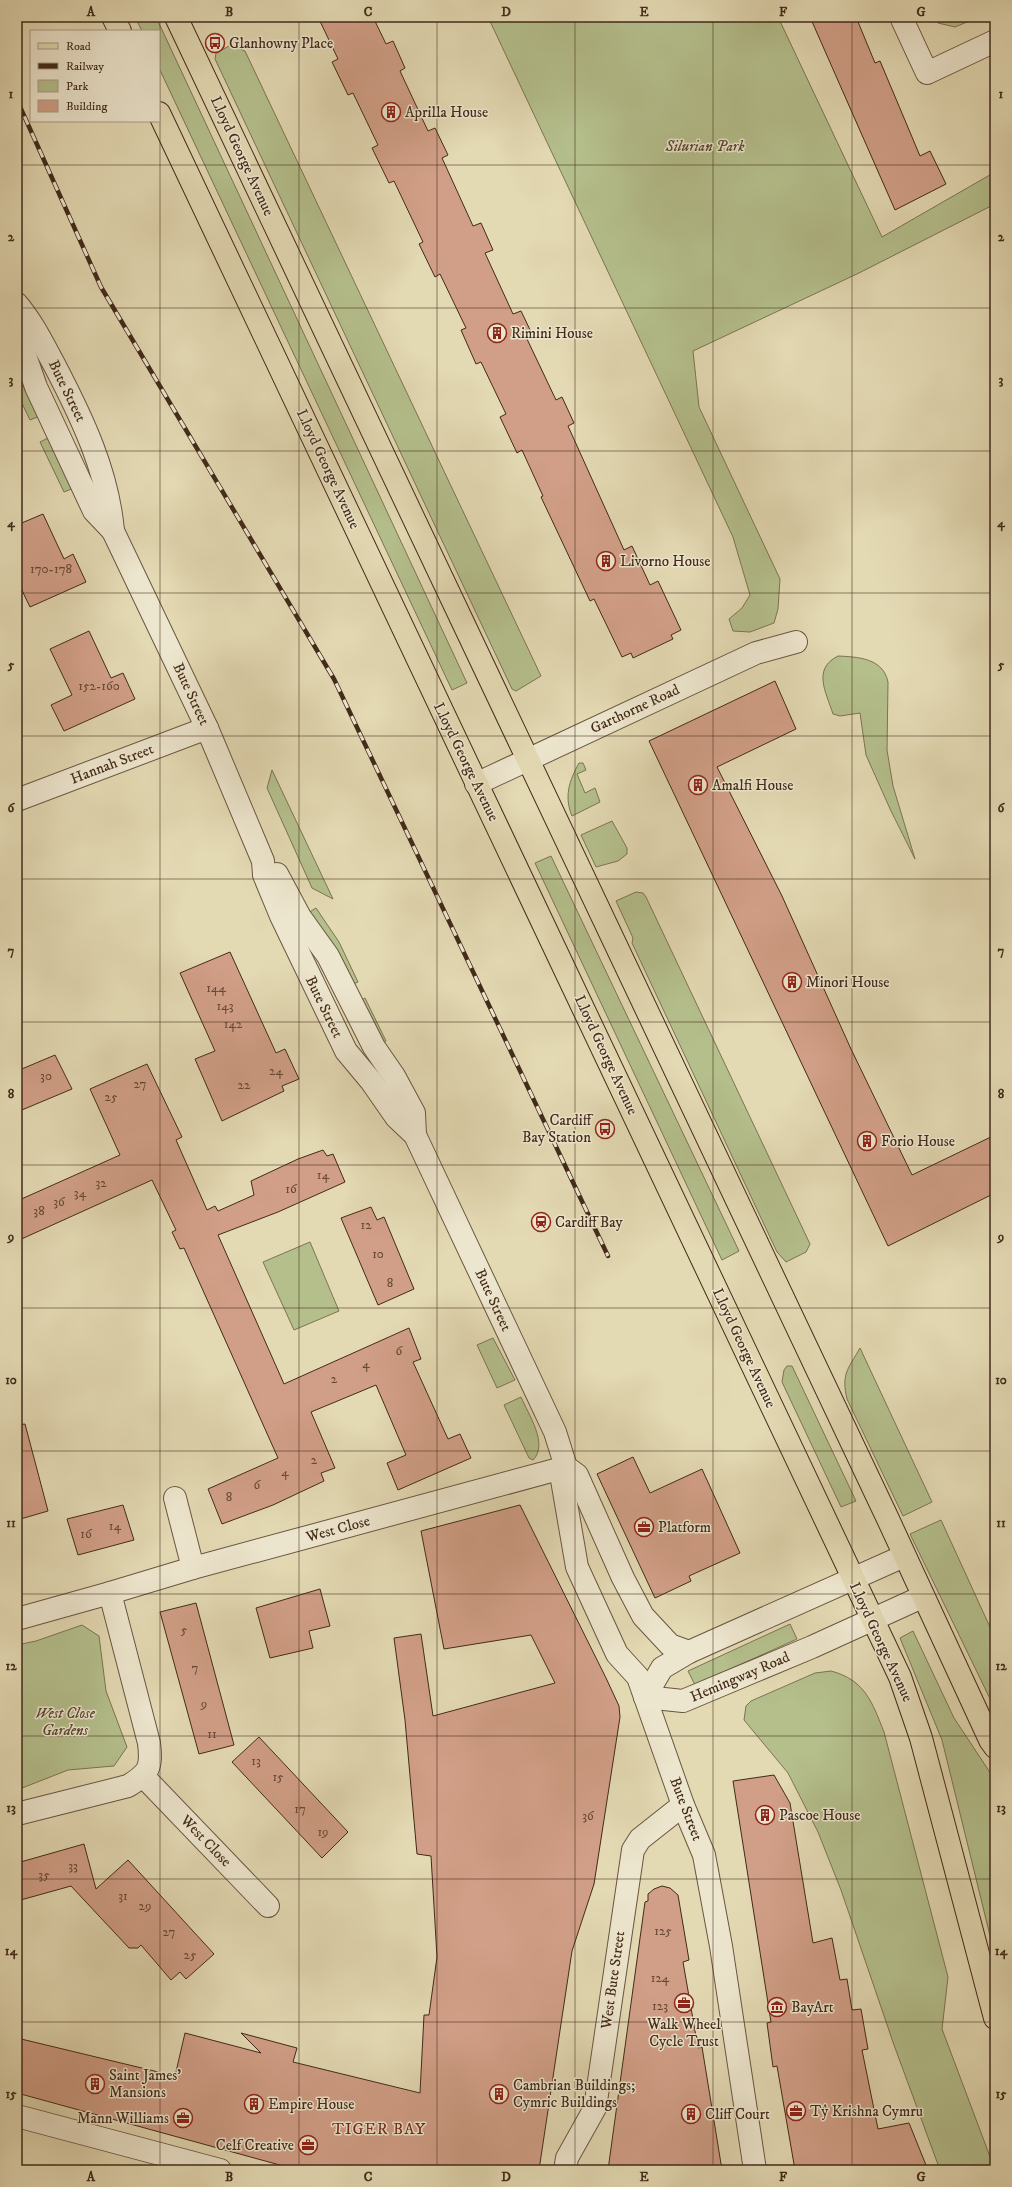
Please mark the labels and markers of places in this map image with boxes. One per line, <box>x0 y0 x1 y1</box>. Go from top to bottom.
bus stop icon: Glanhowny Place <box>204 32 226 54</box>
place label: Glanhowny Place <box>229 34 333 53</box>
building icon: Aprilla House <box>380 101 402 123</box>
place label: Aprilla House <box>405 103 488 122</box>
building icon: Rimini House <box>486 322 508 344</box>
place label: Rimini House <box>511 324 593 343</box>
building icon: Livorno House <box>595 550 617 572</box>
place label: Livorno House <box>620 552 710 571</box>
building icon: Amalfi House <box>687 774 709 796</box>
place label: Amalfi House <box>712 776 794 795</box>
building icon: Minori House <box>781 971 803 993</box>
place label: Minori House <box>806 973 889 992</box>
place label: Cardiff Bay Station <box>522 1111 594 1147</box>
bus stop icon: Cardiff Bay Station <box>594 1118 616 1140</box>
building icon: Forio House <box>856 1130 878 1152</box>
place label: Forio House <box>881 1132 955 1151</box>
station icon: Cardiff Bay <box>530 1211 552 1233</box>
place label: Cardiff Bay <box>555 1213 624 1232</box>
office icon: Platform <box>633 1516 655 1538</box>
place label: Platform <box>658 1518 711 1537</box>
building icon: Pascoe House <box>754 1804 776 1826</box>
place label: Pascoe House <box>779 1806 860 1825</box>
office icon: Walk Wheel Cycle Trust <box>673 1992 695 2014</box>
museum icon: BayArt <box>766 1996 788 2018</box>
place label: BayArt <box>791 1998 834 2017</box>
place label: Walk Wheel Cycle Trust <box>646 2015 721 2051</box>
place label: Saint James' Mansions <box>109 2066 181 2102</box>
building icon: Saint James' Mansions <box>84 2073 106 2095</box>
place label: Cambrian Buildings; Cymric Buildings <box>513 2076 635 2112</box>
building icon: Cambrian Buildings; Cymric Buildings <box>488 2083 510 2105</box>
building icon: Empire House <box>243 2093 265 2115</box>
place label: Empire House <box>268 2095 354 2114</box>
office icon: Tŷ Krishna Cymru <box>785 2100 807 2122</box>
place label: Tŷ Krishna Cymru <box>810 2102 923 2121</box>
building icon: Cliff Court <box>680 2103 702 2125</box>
place label: Cliff Court <box>705 2105 770 2124</box>
office icon: Mann Williams <box>172 2107 194 2129</box>
place label: Mann Williams <box>77 2109 169 2128</box>
office icon: Celf Creative <box>297 2134 319 2156</box>
place label: Celf Creative <box>216 2136 294 2155</box>

